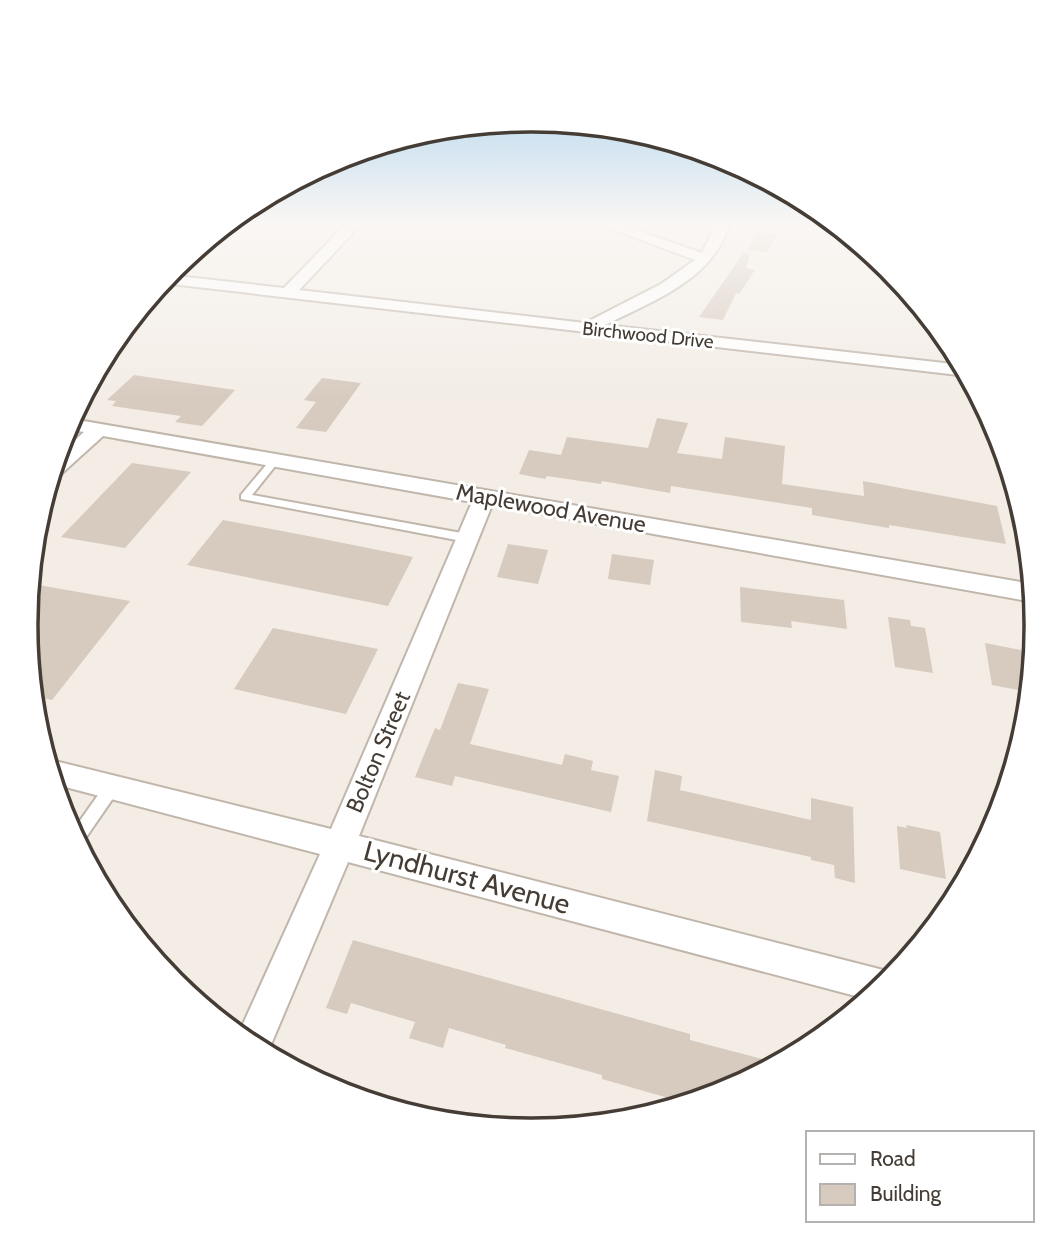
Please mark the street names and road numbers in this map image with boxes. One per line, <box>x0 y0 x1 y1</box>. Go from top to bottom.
street label: Birchwood Drive <box>581 317 715 353</box>
street label: Maplewood Avenue <box>454 478 648 539</box>
street label: Bolton Street <box>340 687 416 817</box>
street label: Lyndhurst Avenue <box>360 833 574 921</box>

